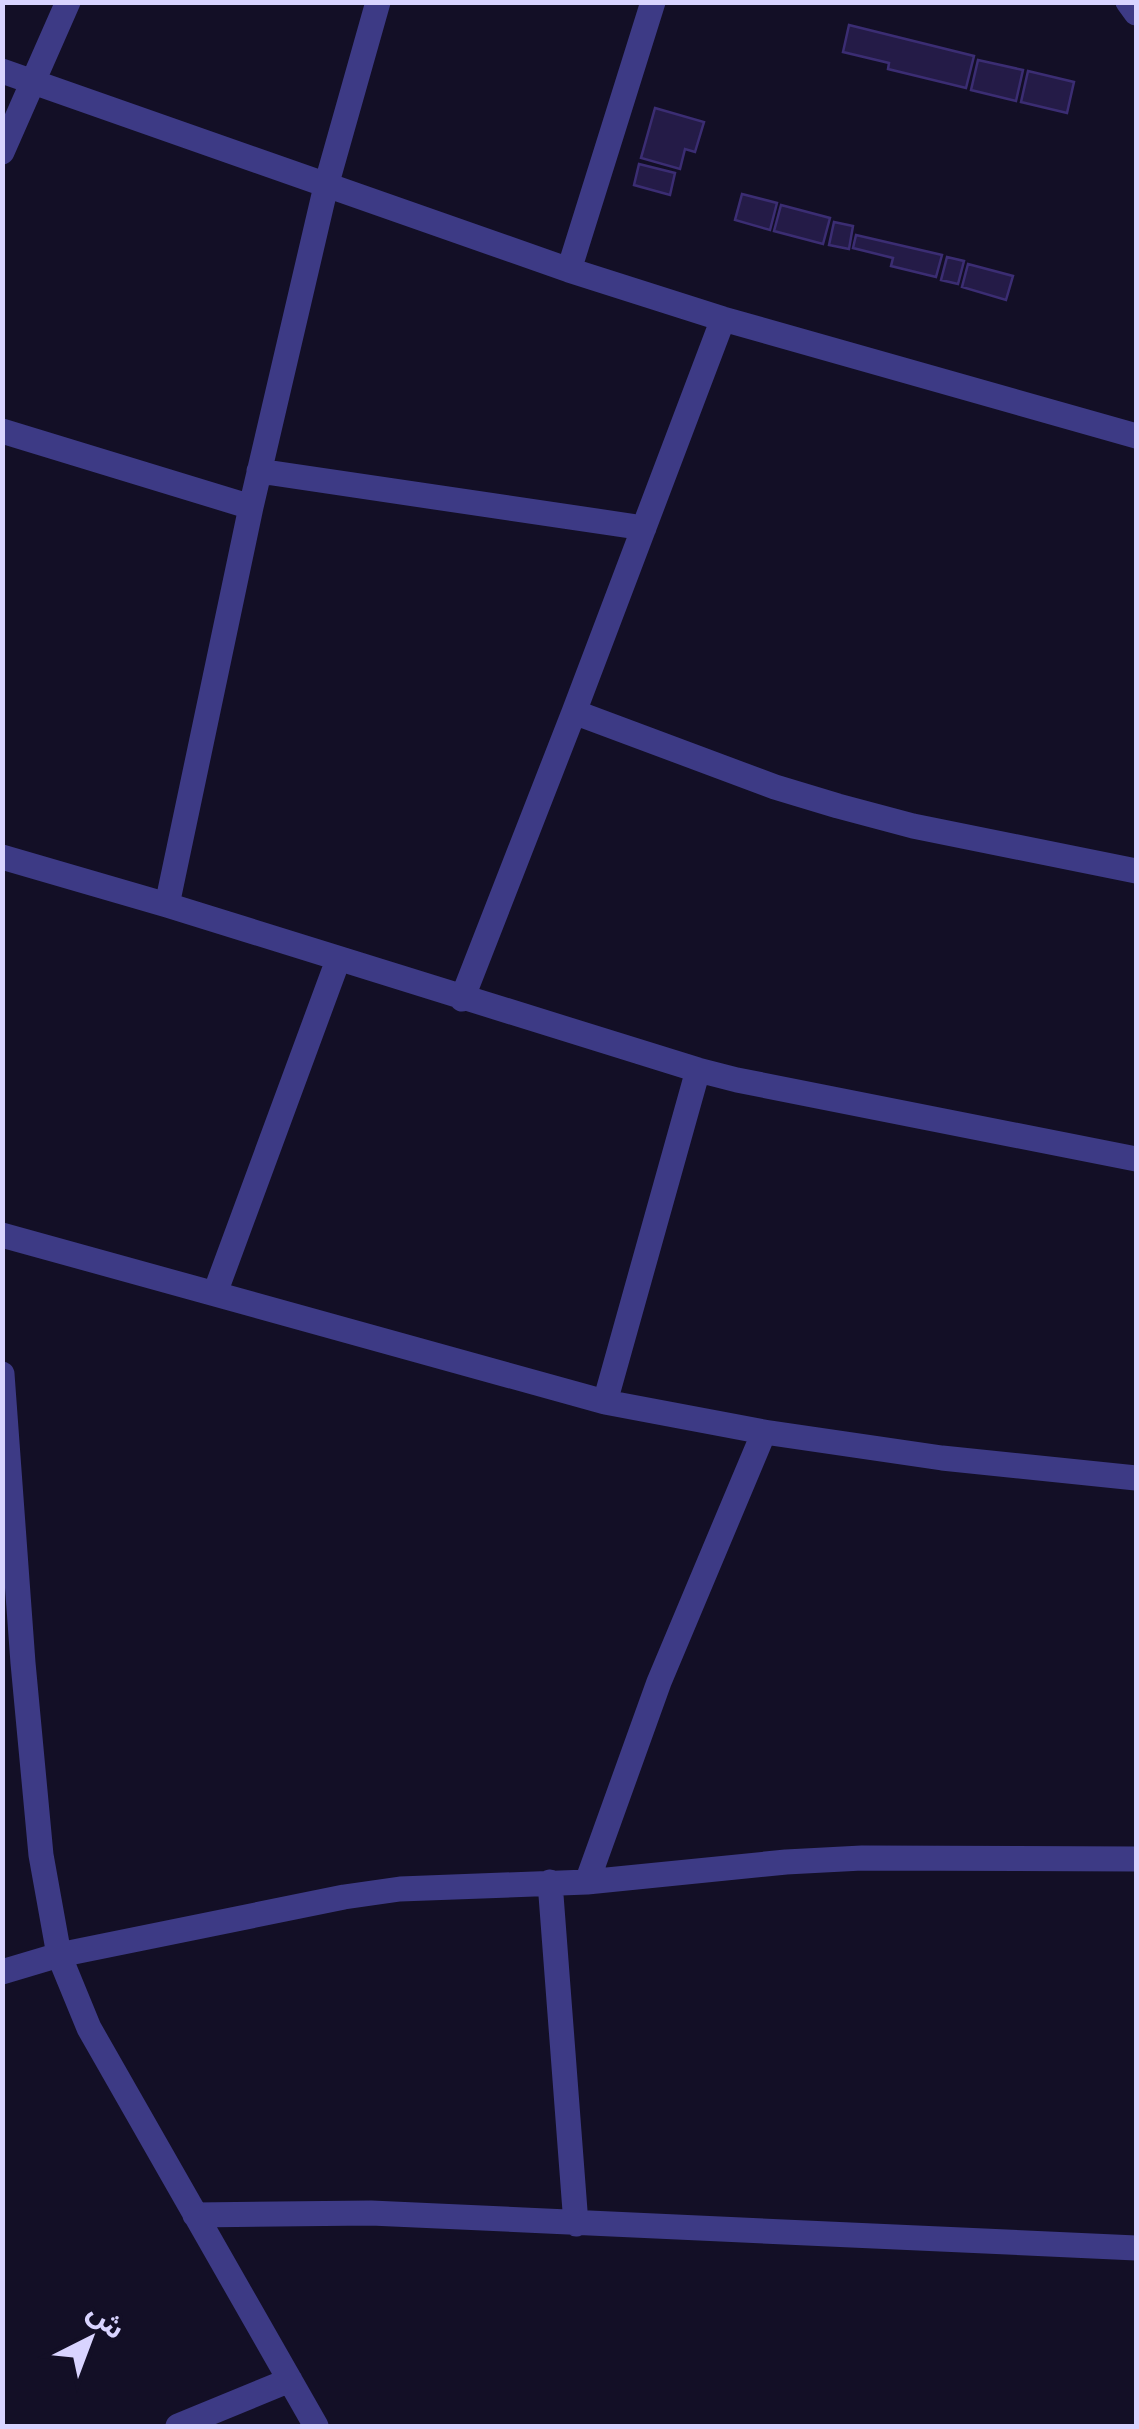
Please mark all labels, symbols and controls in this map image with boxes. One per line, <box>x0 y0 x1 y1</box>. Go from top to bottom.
north arrow <box>40 2289 140 2389</box>
text: ش <box>78 2293 134 2349</box>

